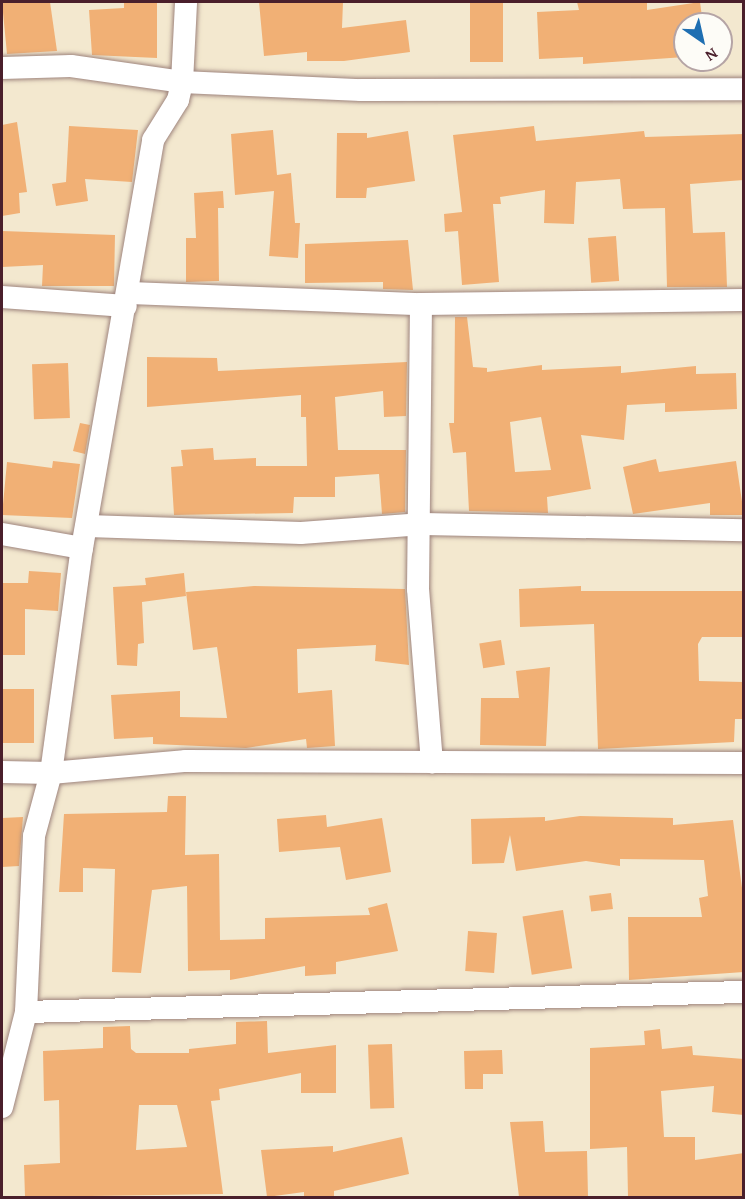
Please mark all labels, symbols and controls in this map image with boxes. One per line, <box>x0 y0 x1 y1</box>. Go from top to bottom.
north arrow <box>673 12 733 72</box>
text: N <box>701 42 723 68</box>

